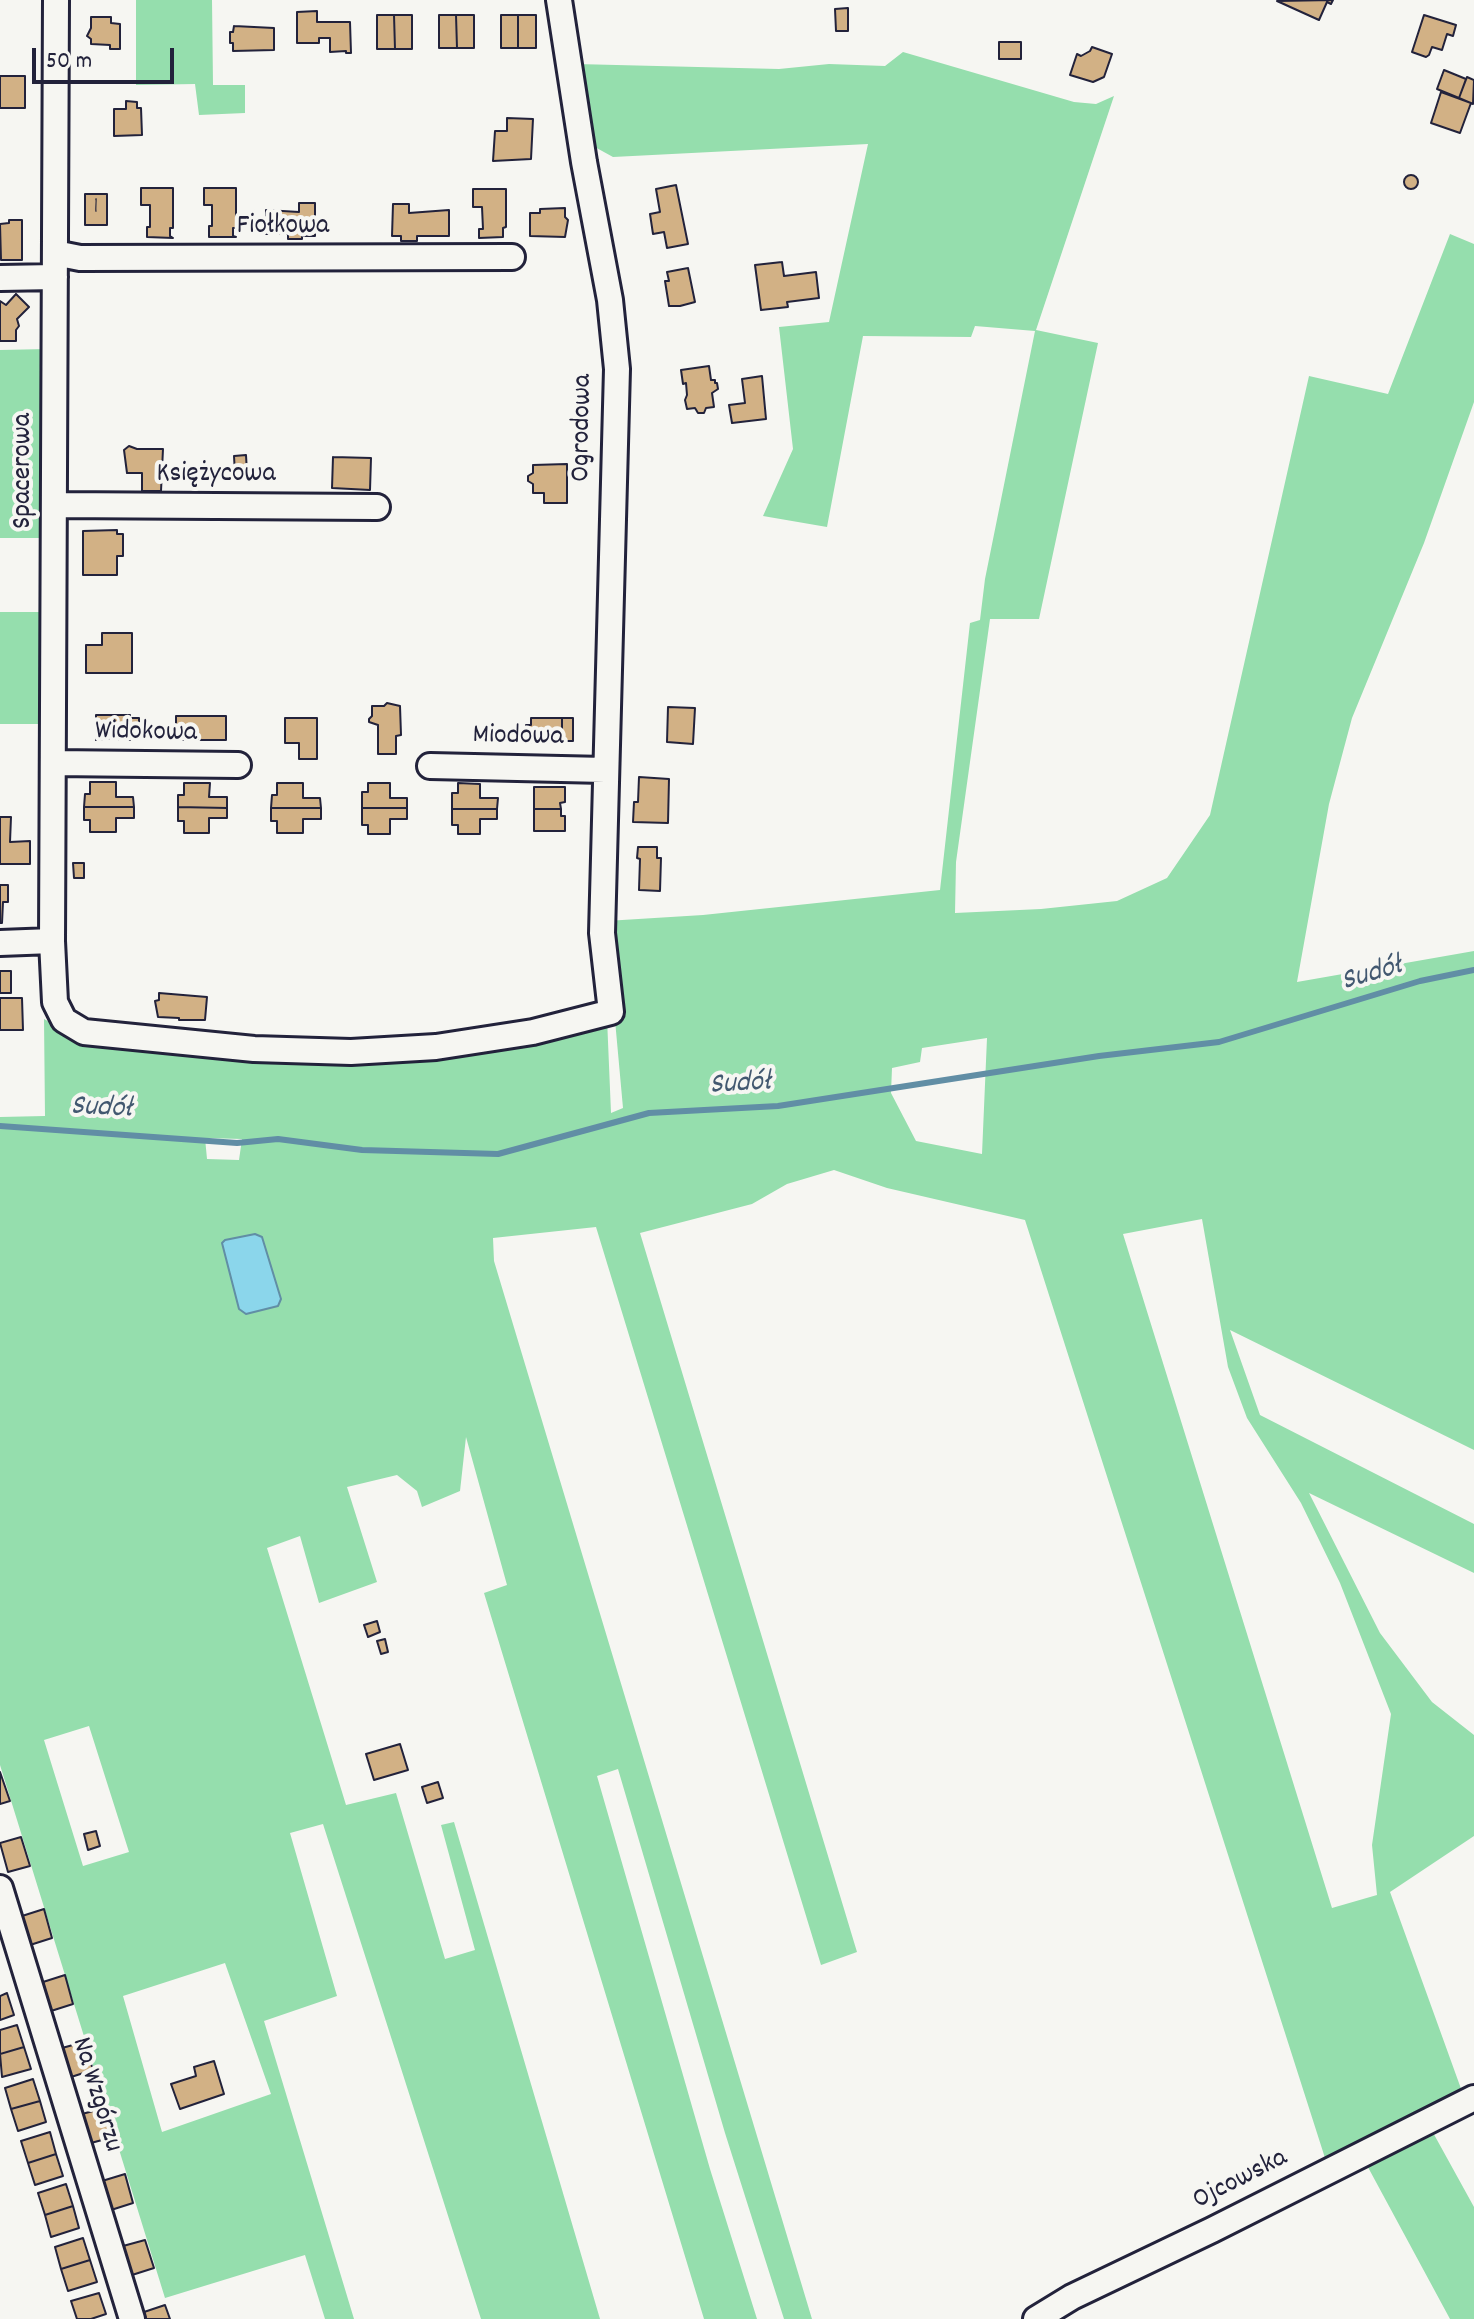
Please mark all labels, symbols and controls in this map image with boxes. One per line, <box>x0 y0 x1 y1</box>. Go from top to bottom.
scale bar <box>36 32 178 82</box>
text: 50 m <box>46 45 92 79</box>
house number: 1 <box>93 195 99 223</box>
street label: Fiołkowa <box>237 211 329 245</box>
street label: Ogrodowa <box>566 374 602 482</box>
street label: Spacerowa <box>8 413 42 529</box>
street label: Księżycowa <box>156 459 276 493</box>
street label: Widokowa <box>95 716 197 752</box>
street label: Miodowa <box>472 720 564 756</box>
water label: Sudół <box>1338 950 1406 1002</box>
water label: Sudół <box>709 1066 771 1106</box>
water label: Sudół <box>70 1090 132 1130</box>
street label: Na Wzgórzu <box>62 2034 128 2156</box>
street label: Ojcowska <box>1188 2143 1294 2219</box>

